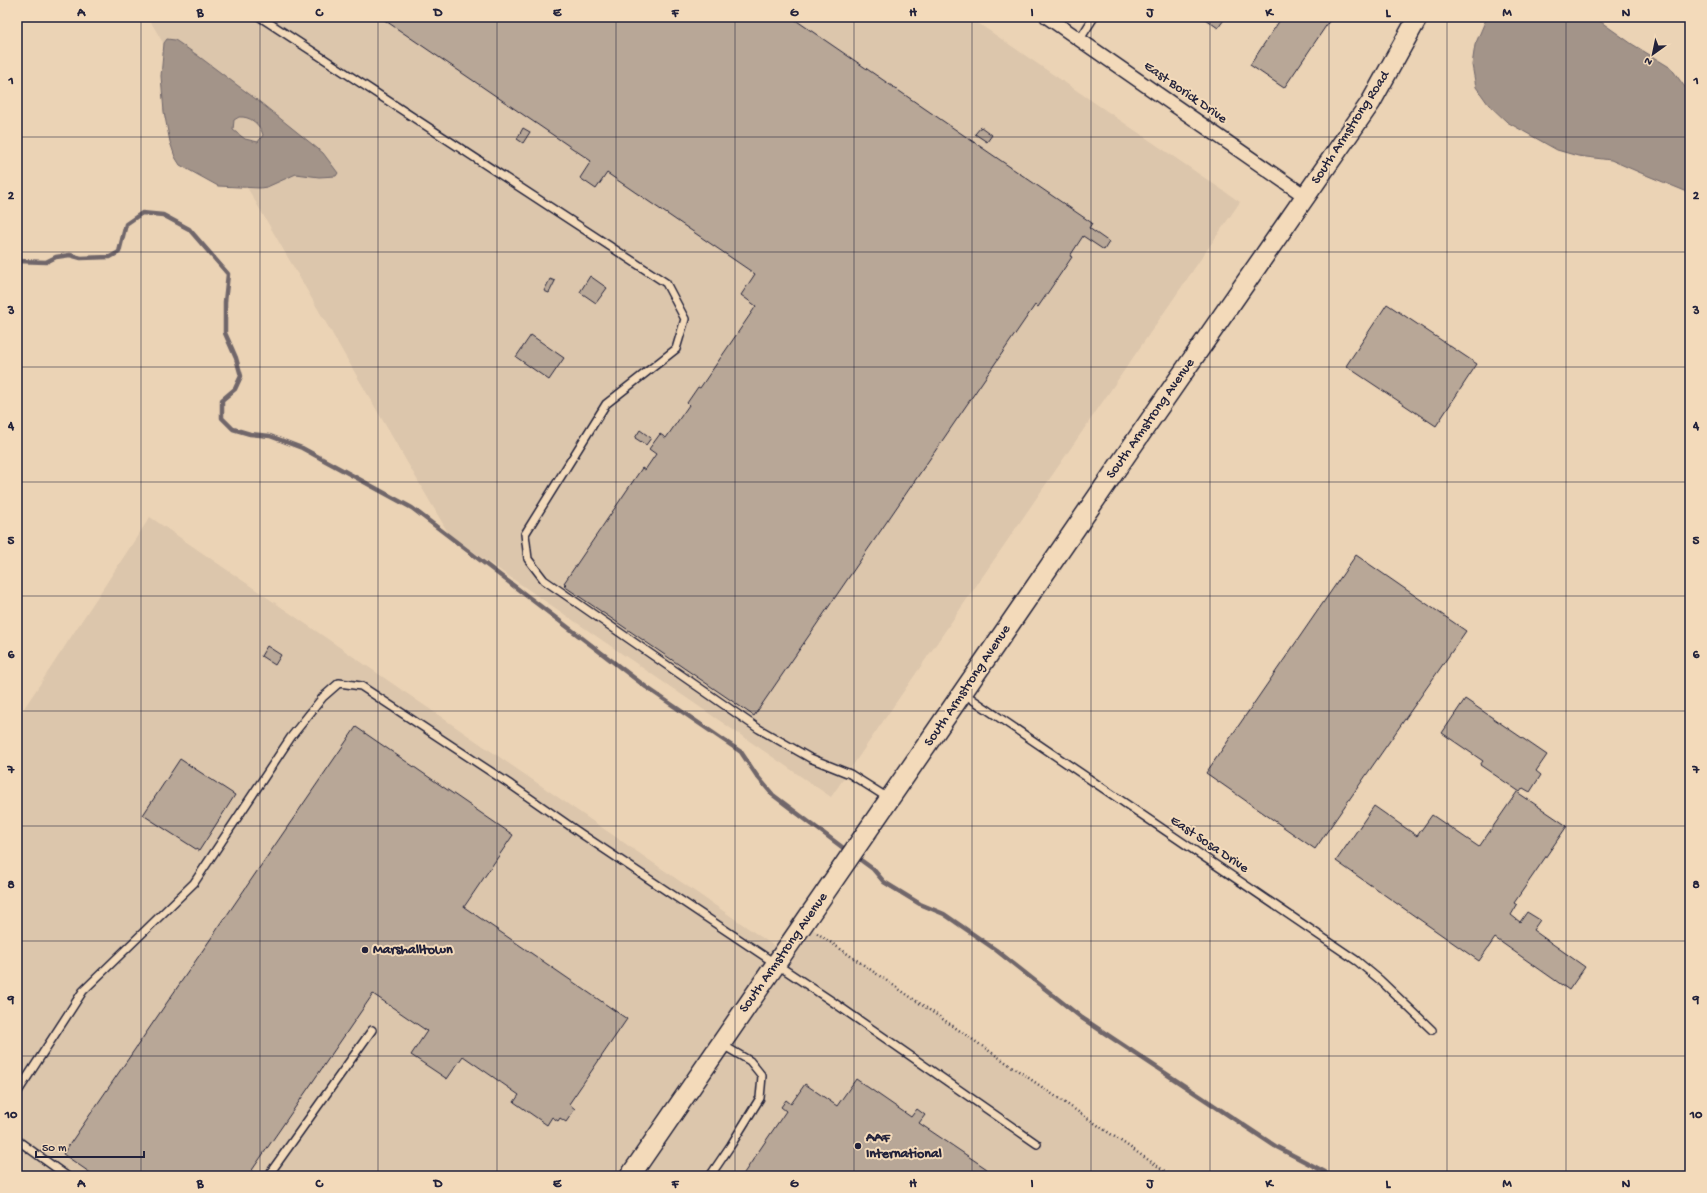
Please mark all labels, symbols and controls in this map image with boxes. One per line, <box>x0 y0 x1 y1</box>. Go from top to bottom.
text: A <box>76 6 86 21</box>
text: B <box>196 6 205 21</box>
text: C <box>314 6 324 21</box>
text: D <box>433 6 443 21</box>
text: E <box>553 6 562 21</box>
text: F <box>671 6 680 21</box>
text: G <box>790 6 799 21</box>
text: H <box>909 6 917 21</box>
text: I <box>1030 6 1034 21</box>
text: J <box>1146 6 1155 21</box>
text: K <box>1264 6 1274 21</box>
text: L <box>1386 6 1392 21</box>
text: M <box>1502 6 1512 21</box>
text: N <box>1622 6 1631 21</box>
north arrow <box>1633 34 1673 74</box>
text: N <box>1642 54 1655 68</box>
street label: East Borick Drive <box>1140 58 1231 128</box>
street label: South Armstrong Road <box>1308 67 1395 188</box>
text: 1 <box>7 74 14 89</box>
text: 1 <box>1692 74 1699 89</box>
text: 2 <box>8 189 15 204</box>
text: 2 <box>1693 189 1700 204</box>
text: 3 <box>7 304 15 319</box>
text: 3 <box>1692 304 1700 319</box>
street label: South Armstrong Avenue <box>1103 355 1199 483</box>
text: 4 <box>7 419 15 434</box>
text: 4 <box>1692 419 1700 434</box>
text: 5 <box>8 534 15 549</box>
text: 5 <box>1693 534 1700 549</box>
street label: South Armstrong Avenue <box>921 621 1016 750</box>
text: 6 <box>8 648 15 663</box>
text: 6 <box>1693 648 1700 663</box>
text: 7 <box>7 763 16 778</box>
text: 7 <box>1692 763 1701 778</box>
street label: East Sosa Drive <box>1166 812 1252 878</box>
text: 8 <box>7 878 15 893</box>
text: 8 <box>1692 878 1700 893</box>
street label: South Armstrong Avenue <box>736 889 832 1017</box>
place label: Marshalltown <box>373 942 453 959</box>
marker: Marshalltown <box>360 945 370 955</box>
text: 9 <box>7 993 15 1008</box>
text: 9 <box>1692 993 1700 1008</box>
text: 10 <box>4 1108 18 1123</box>
text: 10 <box>1689 1108 1703 1123</box>
place label: AAF International <box>865 1130 942 1163</box>
scale bar <box>36 1133 144 1159</box>
marker: AAF International <box>853 1141 863 1151</box>
text: 50 m <box>42 1142 67 1156</box>
text: A <box>76 1177 86 1192</box>
text: B <box>196 1177 205 1192</box>
text: C <box>314 1177 324 1192</box>
text: D <box>433 1177 443 1192</box>
text: E <box>553 1177 562 1192</box>
text: F <box>671 1177 680 1192</box>
text: G <box>790 1177 799 1192</box>
text: H <box>909 1177 917 1192</box>
text: I <box>1030 1177 1034 1192</box>
text: J <box>1146 1177 1155 1192</box>
text: K <box>1264 1177 1274 1192</box>
text: L <box>1386 1177 1392 1192</box>
text: M <box>1502 1177 1512 1192</box>
text: N <box>1622 1177 1631 1192</box>

